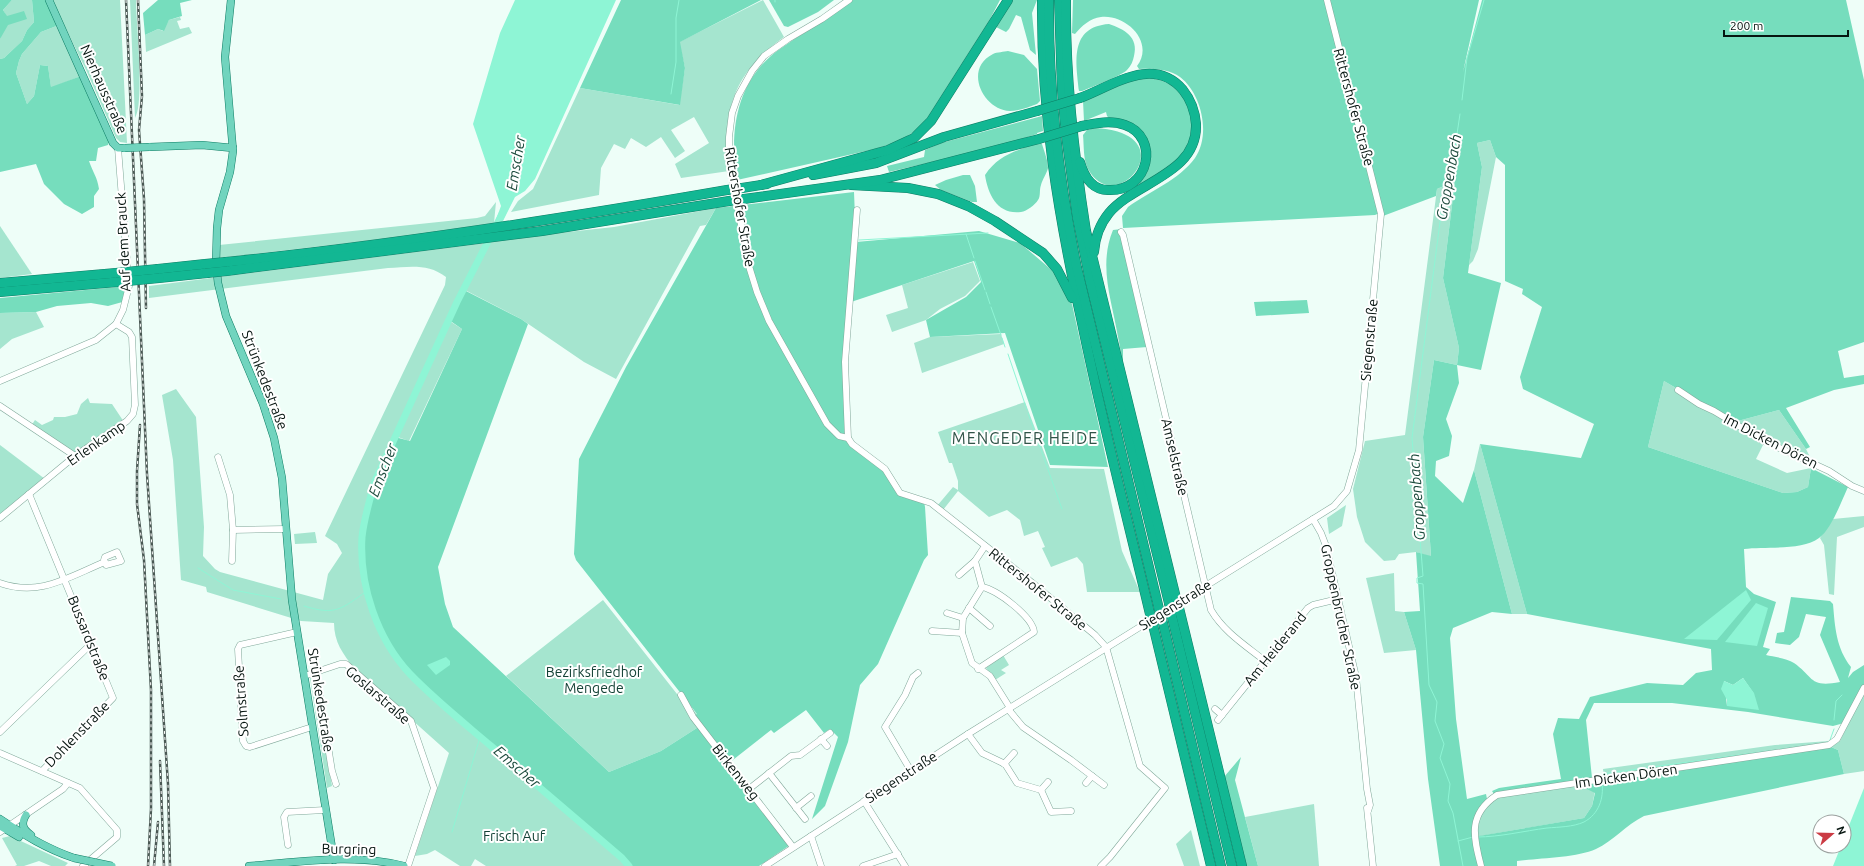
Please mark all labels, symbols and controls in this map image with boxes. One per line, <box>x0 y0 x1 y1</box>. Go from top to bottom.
scale bar <box>1724 12 1848 38</box>
text: 200 m <box>1730 19 1763 32</box>
street label: Nierhausstraße <box>77 42 131 136</box>
street label: Rittershofer Straße <box>1331 46 1377 168</box>
water label: Emscher <box>503 133 528 192</box>
water label: Groppenbach <box>1433 133 1464 221</box>
street label: Rittershofer Straße <box>722 146 758 268</box>
street label: Auf dem Brauck <box>112 192 134 292</box>
street label: Siegenstraße <box>1357 298 1381 382</box>
street label: Strünkedestraße <box>239 328 291 432</box>
street label: Im Dicken Dören <box>1721 410 1821 472</box>
street label: Erlenkamp <box>64 417 128 469</box>
street label: Amselstraße <box>1158 417 1192 497</box>
district label: MENGEDER HEIDE <box>952 429 1098 447</box>
water label: Emscher <box>365 440 401 499</box>
water label: Groppenbach <box>1405 453 1428 541</box>
street label: Groppenbrucher Straße <box>1318 543 1364 691</box>
street label: Rittershofer Straße <box>986 545 1090 633</box>
street label: Siegenstraße <box>1136 576 1214 634</box>
street label: Bussardstraße <box>65 593 113 683</box>
street label: Am Heiderand <box>1241 609 1309 689</box>
street label: Strünkedestraße <box>305 647 337 753</box>
street label: Goslarstraße <box>343 663 413 727</box>
park label: Bezirksfriedhof Mengede <box>546 664 643 696</box>
street label: Solmstraße <box>231 665 251 737</box>
street label: Dohlenstraße <box>41 698 113 770</box>
street label: Birkenweg <box>709 741 763 803</box>
water label: Emscher <box>491 742 545 792</box>
street label: Siegenstraße <box>862 748 940 806</box>
street label: Im Dicken Dören <box>1574 761 1678 791</box>
north arrow <box>1812 814 1852 854</box>
text: N <box>1834 825 1848 836</box>
park label: Frisch Auf <box>483 828 546 844</box>
street label: Burgring <box>321 841 377 857</box>

